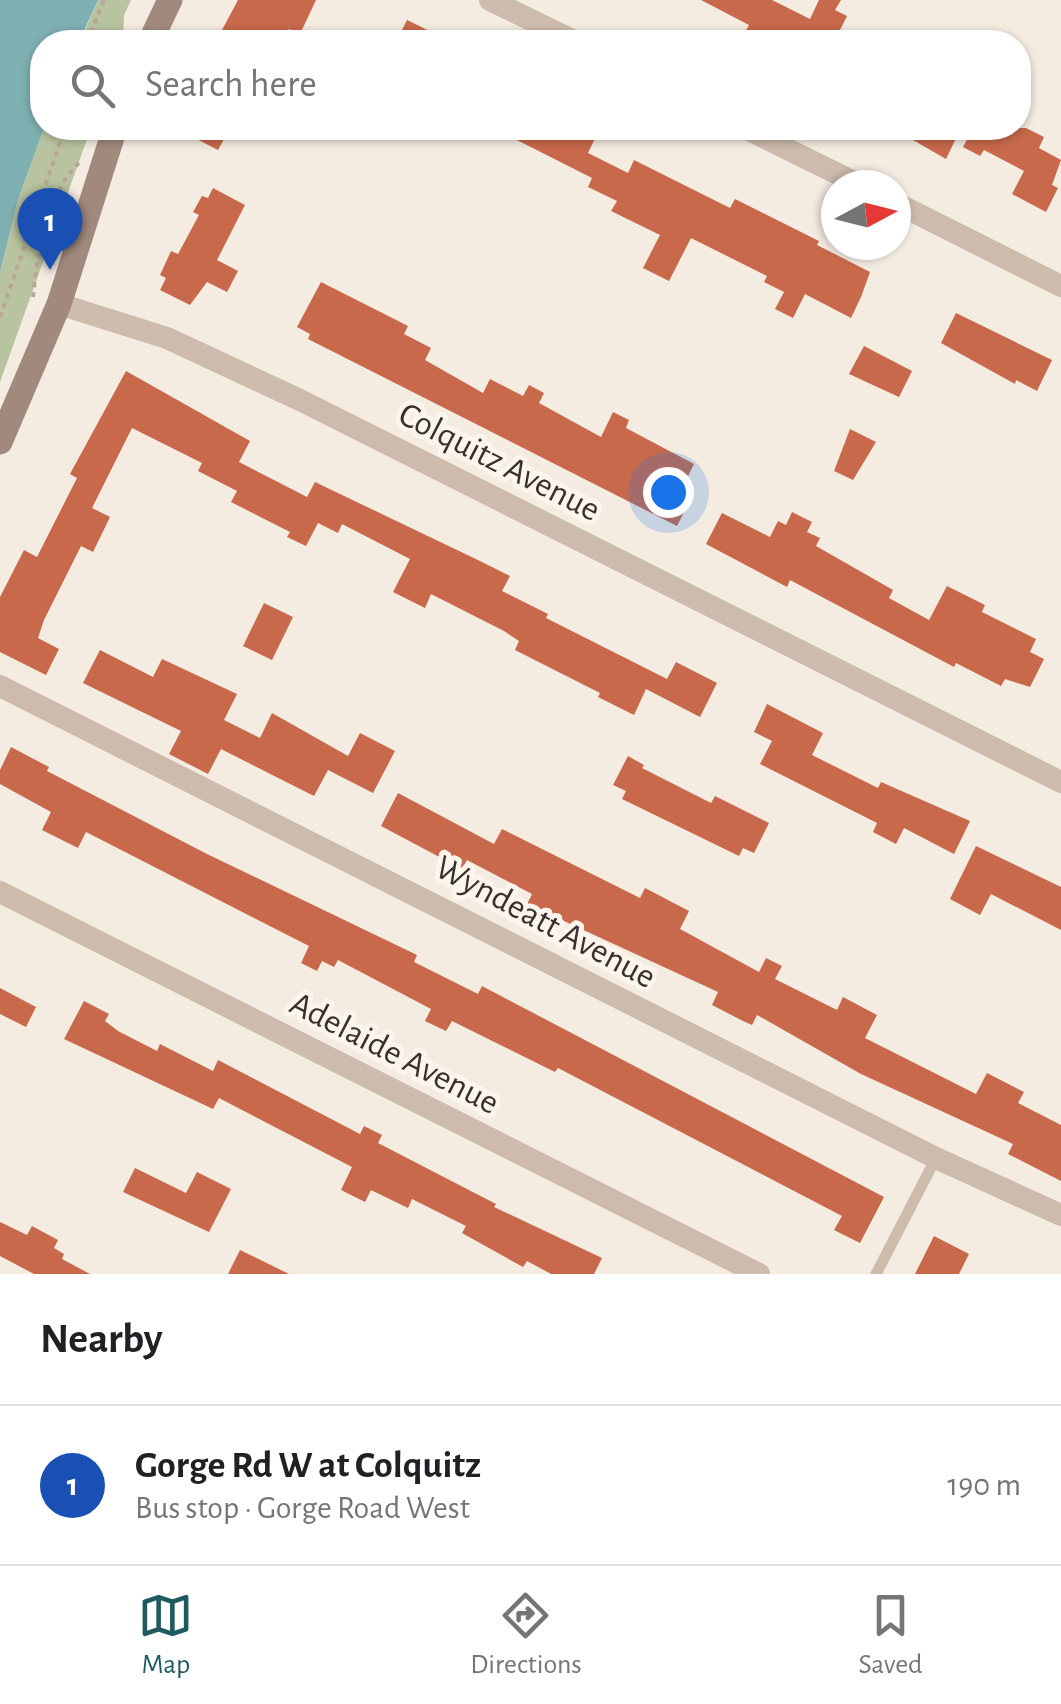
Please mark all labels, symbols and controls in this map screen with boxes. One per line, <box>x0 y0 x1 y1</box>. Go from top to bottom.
search box <box>30 30 1031 140</box>
icon: search <box>65 58 120 113</box>
text: Search here <box>145 66 317 104</box>
north arrow <box>821 170 911 260</box>
pin: 1 <box>18 188 82 270</box>
street label: Colquitz Avenue <box>393 397 606 528</box>
your location <box>643 467 694 518</box>
street label: Wyndeatt Avenue <box>429 850 661 995</box>
street label: Adelaide Avenue <box>284 986 504 1121</box>
text: Nearby <box>40 1318 163 1360</box>
text: Gorge Rd W at Colquitz <box>135 1447 481 1485</box>
text: 1 <box>67 1469 78 1501</box>
text: 190 m <box>947 1469 1021 1501</box>
text: Bus stop · Gorge Road West <box>135 1492 470 1524</box>
tab: Map <box>138 1588 193 1682</box>
tab: Directions <box>470 1588 582 1682</box>
tab: Saved <box>859 1588 923 1682</box>

